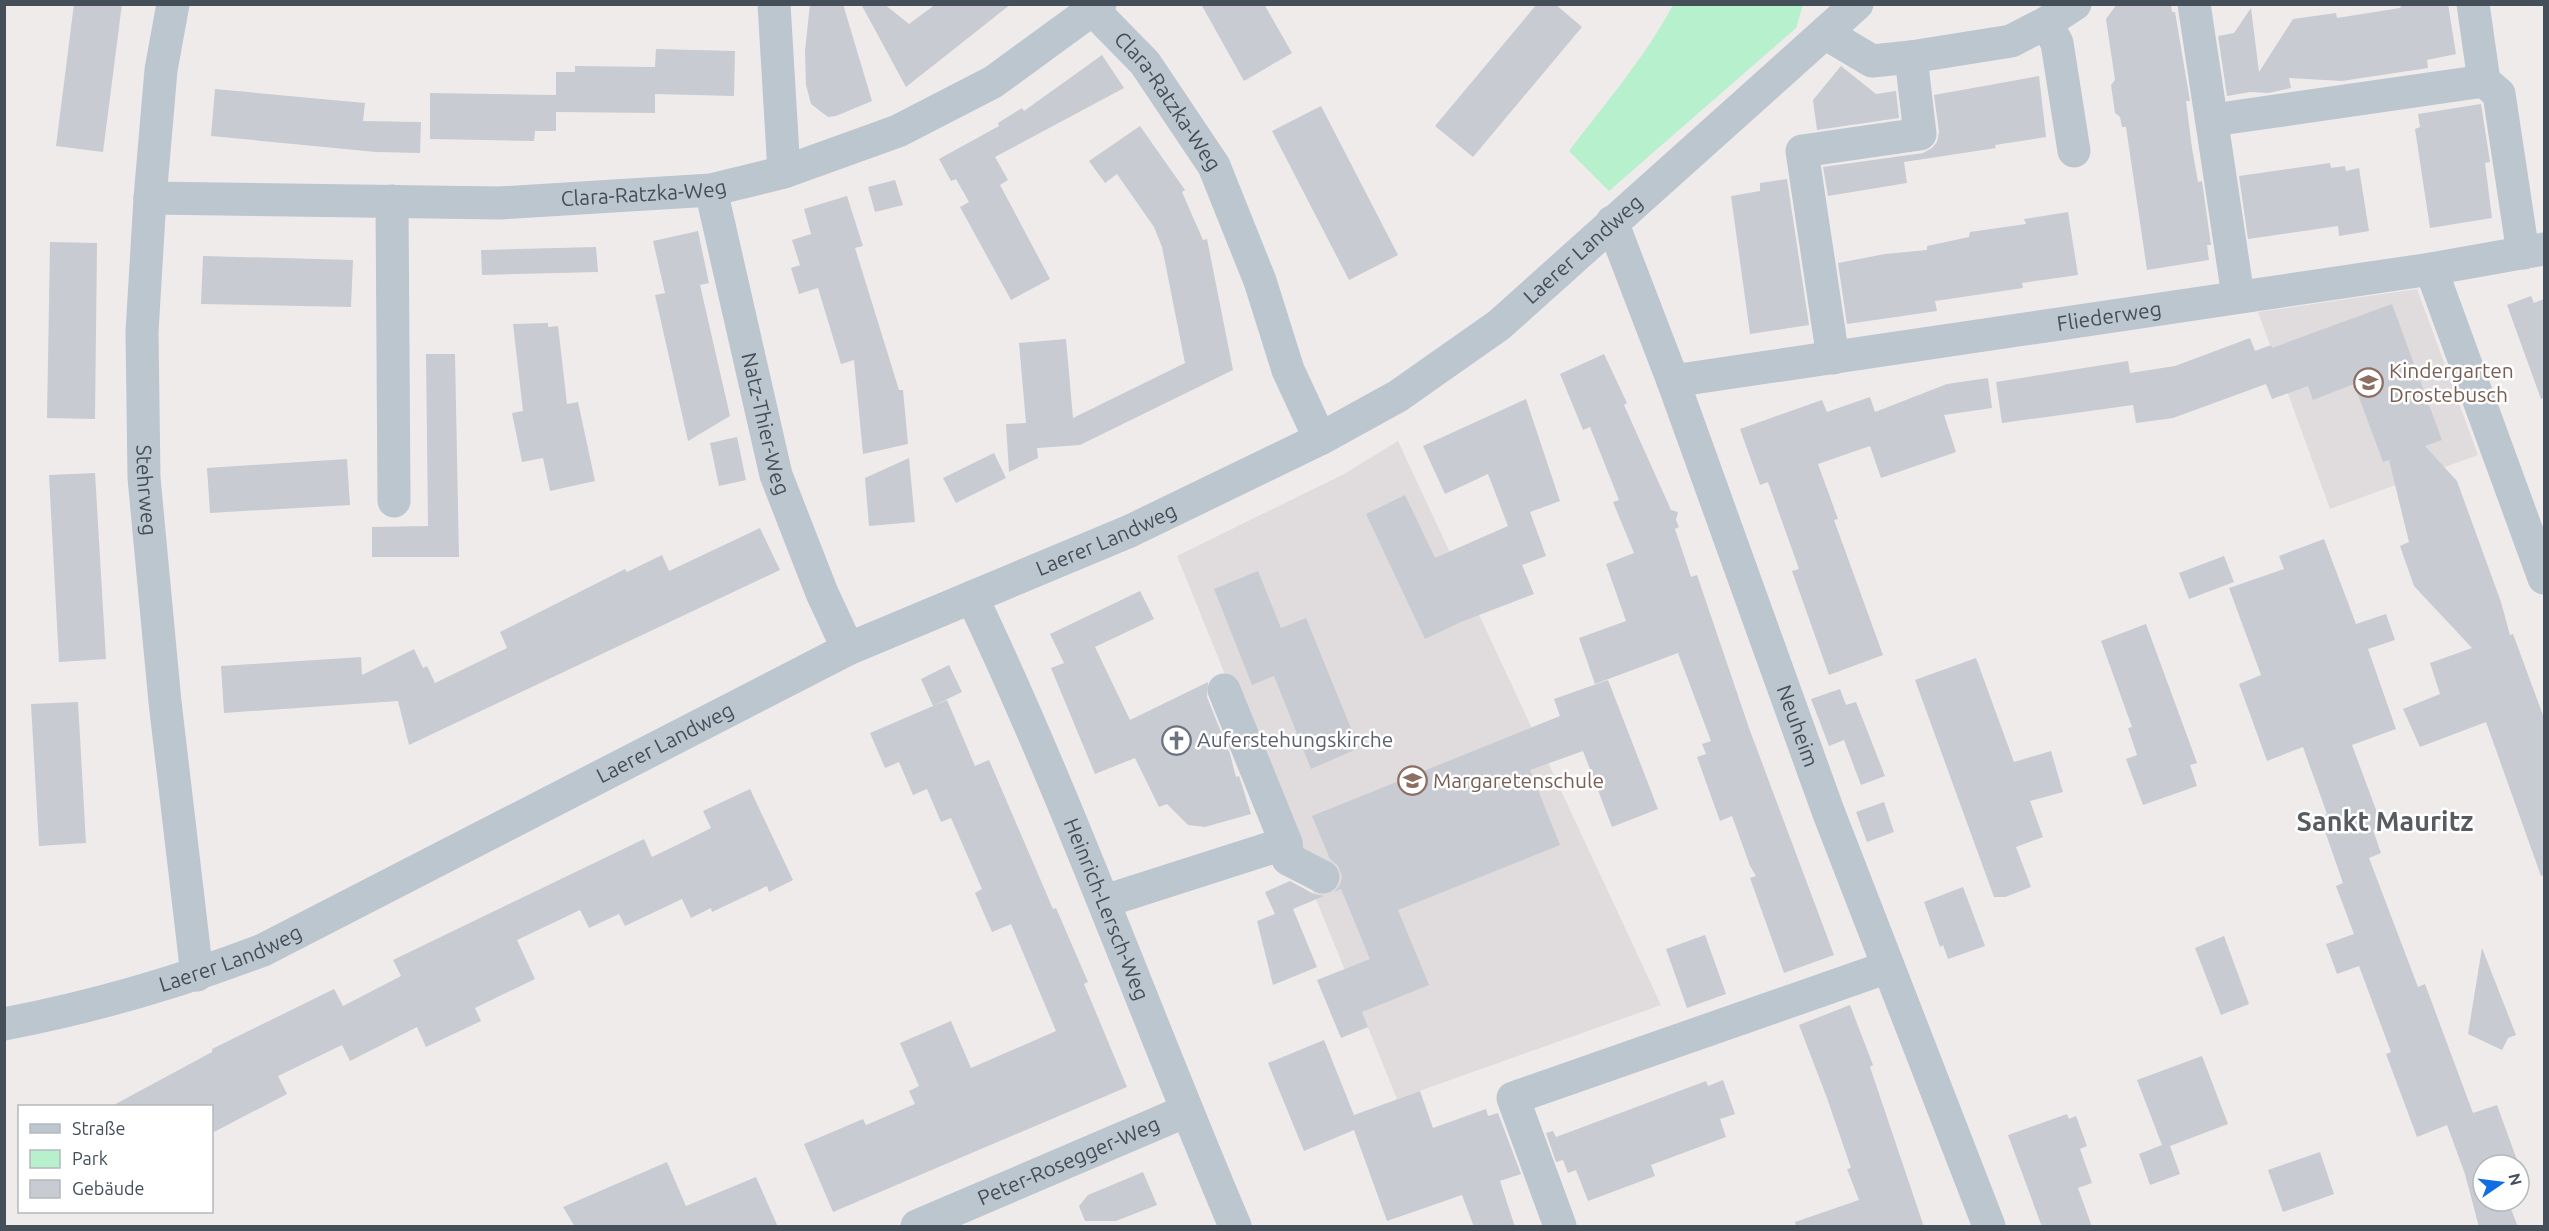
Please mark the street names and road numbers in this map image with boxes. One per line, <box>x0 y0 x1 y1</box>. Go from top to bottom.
street label: Clara-Ratzka-Weg <box>1110 26 1227 175</box>
street label: Clara-Ratzka-Weg <box>560 174 729 210</box>
street label: Laerer Landweg <box>1518 189 1647 308</box>
street label: Fliederweg <box>2055 296 2163 335</box>
street label: Natz-Thier-Weg <box>737 350 796 498</box>
street label: Stehrweg <box>133 444 162 537</box>
street label: Laerer Landweg <box>1032 497 1180 580</box>
street label: Neuheim <box>1773 681 1824 770</box>
street label: Laerer Landweg <box>592 697 737 787</box>
street label: Heinrich-Lersch-Weg <box>1060 814 1155 1004</box>
street label: Laerer Landweg <box>156 919 305 996</box>
street label: Peter-Rosegger-Weg <box>974 1111 1163 1210</box>

